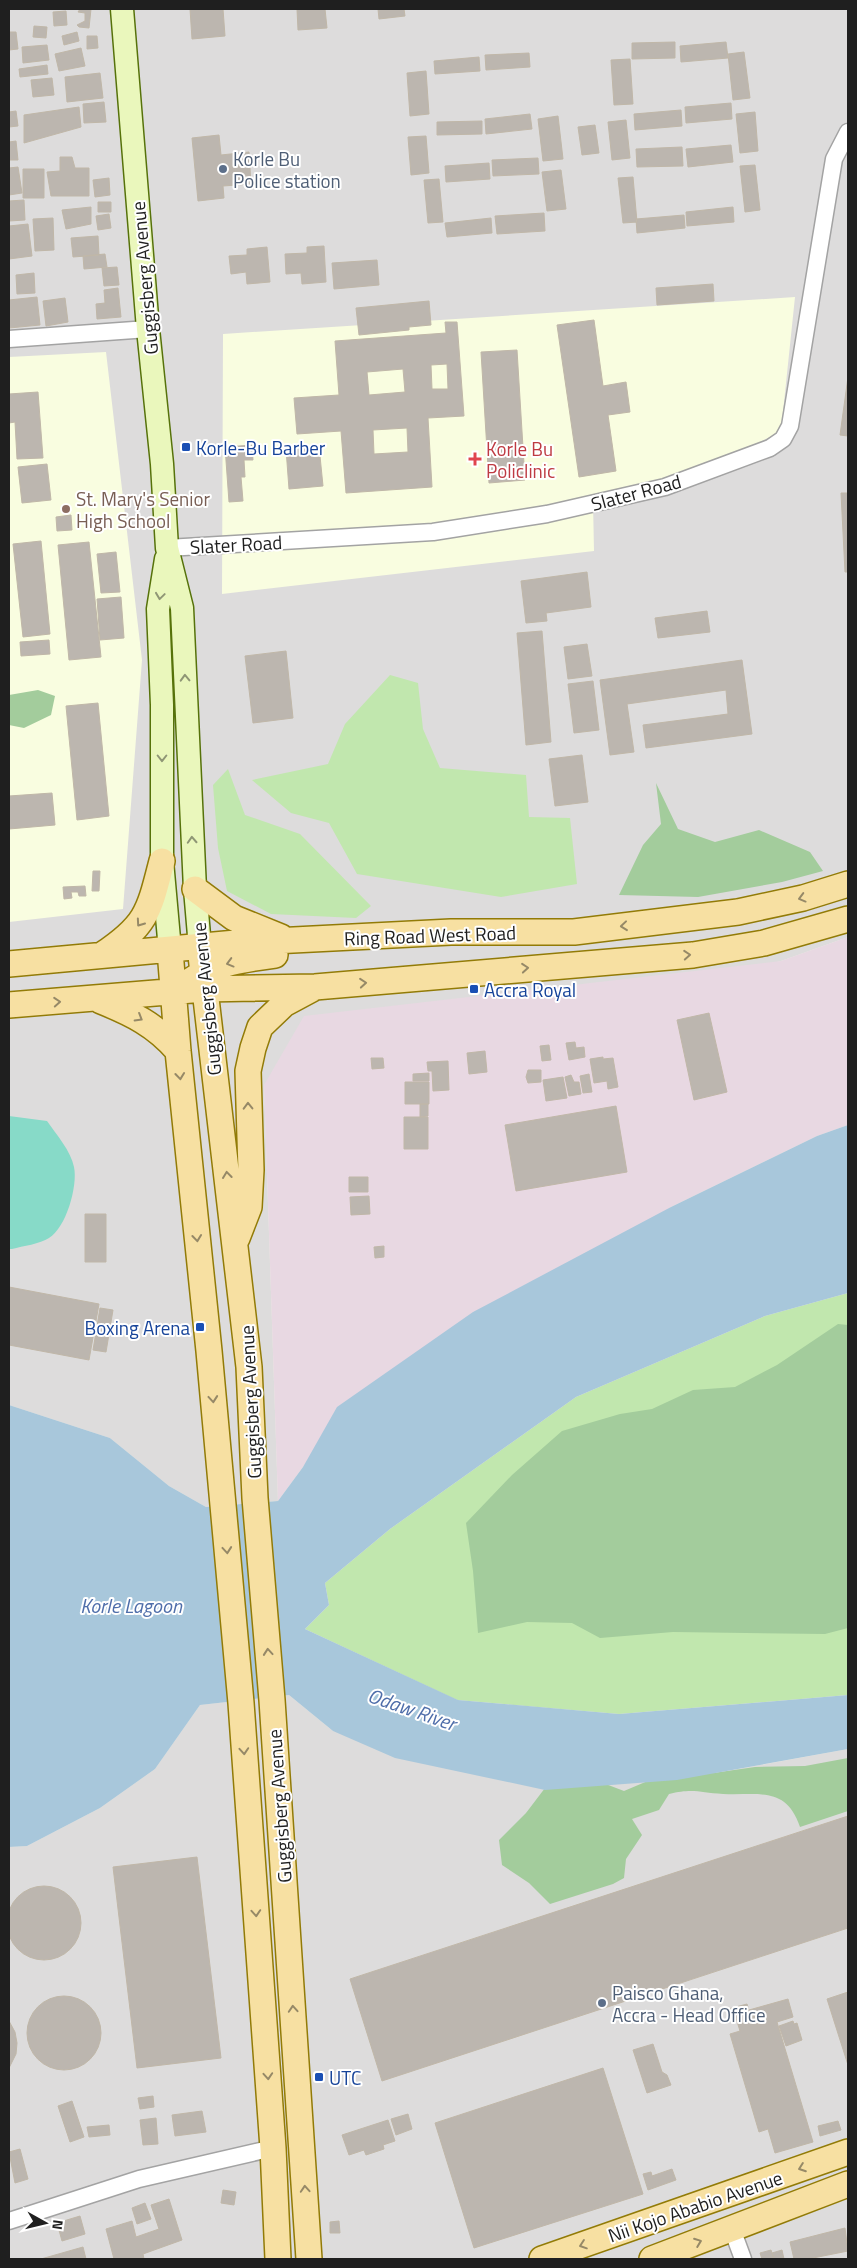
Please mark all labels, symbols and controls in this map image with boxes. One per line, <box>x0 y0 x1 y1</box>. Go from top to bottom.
place label: Korle Bu Police station <box>233 144 341 195</box>
marker: Korle Bu Police station <box>217 163 229 175</box>
street label: Guggisberg Avenue <box>123 200 165 356</box>
place label: Korle-Bu Barber <box>196 433 326 462</box>
place label: Korle Bu Policlinic <box>486 434 555 485</box>
marker: Korle-Bu Barber <box>180 441 192 453</box>
marker: Korle Bu Policlinic <box>468 452 482 466</box>
street label: Slater Road <box>588 466 684 518</box>
place label: St. Mary's Senior High School <box>76 484 210 535</box>
marker: St. Mary's Senior High School <box>60 503 72 515</box>
street label: Slater Road <box>189 527 283 561</box>
one-way arrow <box>156 592 166 600</box>
one-way arrow <box>180 674 190 682</box>
one-way arrow <box>157 755 167 763</box>
one-way arrow <box>187 836 198 844</box>
one-way arrow <box>797 892 806 903</box>
one-way arrow <box>137 917 146 927</box>
street label: Ring Road West Road <box>343 918 517 952</box>
one-way arrow <box>620 920 628 931</box>
street label: Guggisberg Avenue <box>184 921 228 1077</box>
one-way arrow <box>683 950 691 961</box>
one-way arrow <box>225 957 234 968</box>
one-way arrow <box>521 963 529 974</box>
place label: Accra Royal <box>484 975 576 1004</box>
one-way arrow <box>360 977 368 988</box>
marker: Accra Royal <box>468 983 480 995</box>
one-way arrow <box>54 996 62 1007</box>
one-way arrow <box>133 1011 142 1021</box>
one-way arrow <box>174 1072 185 1080</box>
one-way arrow <box>243 1102 254 1110</box>
one-way arrow <box>222 1170 233 1178</box>
one-way arrow <box>191 1234 202 1242</box>
place label: Boxing Arena <box>85 1313 190 1342</box>
marker: Boxing Arena <box>194 1321 206 1333</box>
street label: Guggisberg Avenue <box>231 1324 269 1480</box>
one-way arrow <box>208 1396 219 1404</box>
one-way arrow <box>222 1547 233 1555</box>
water label: Korle Lagoon <box>80 1590 183 1621</box>
one-way arrow <box>263 1648 274 1656</box>
water label: Odaw River <box>364 1679 463 1739</box>
street label: Guggisberg Avenue <box>259 1728 299 1884</box>
one-way arrow <box>239 1748 250 1756</box>
one-way arrow <box>250 1910 261 1918</box>
place label: Paisco Ghana, Accra - Head Office <box>612 1978 766 2029</box>
marker: Paisco Ghana, Accra - Head Office <box>596 1997 608 2009</box>
one-way arrow <box>288 2005 299 2013</box>
place label: UTC <box>329 2063 361 2092</box>
marker: UTC <box>313 2071 325 2083</box>
one-way arrow <box>262 2072 273 2080</box>
one-way arrow <box>799 2162 807 2172</box>
street label: Nii Kojo Ababio Avenue <box>604 2163 786 2249</box>
one-way arrow <box>299 2184 310 2192</box>
north arrow <box>20 2198 70 2248</box>
text: N <box>47 2219 69 2231</box>
one-way arrow <box>693 2238 701 2248</box>
one-way arrow <box>579 2239 588 2249</box>

